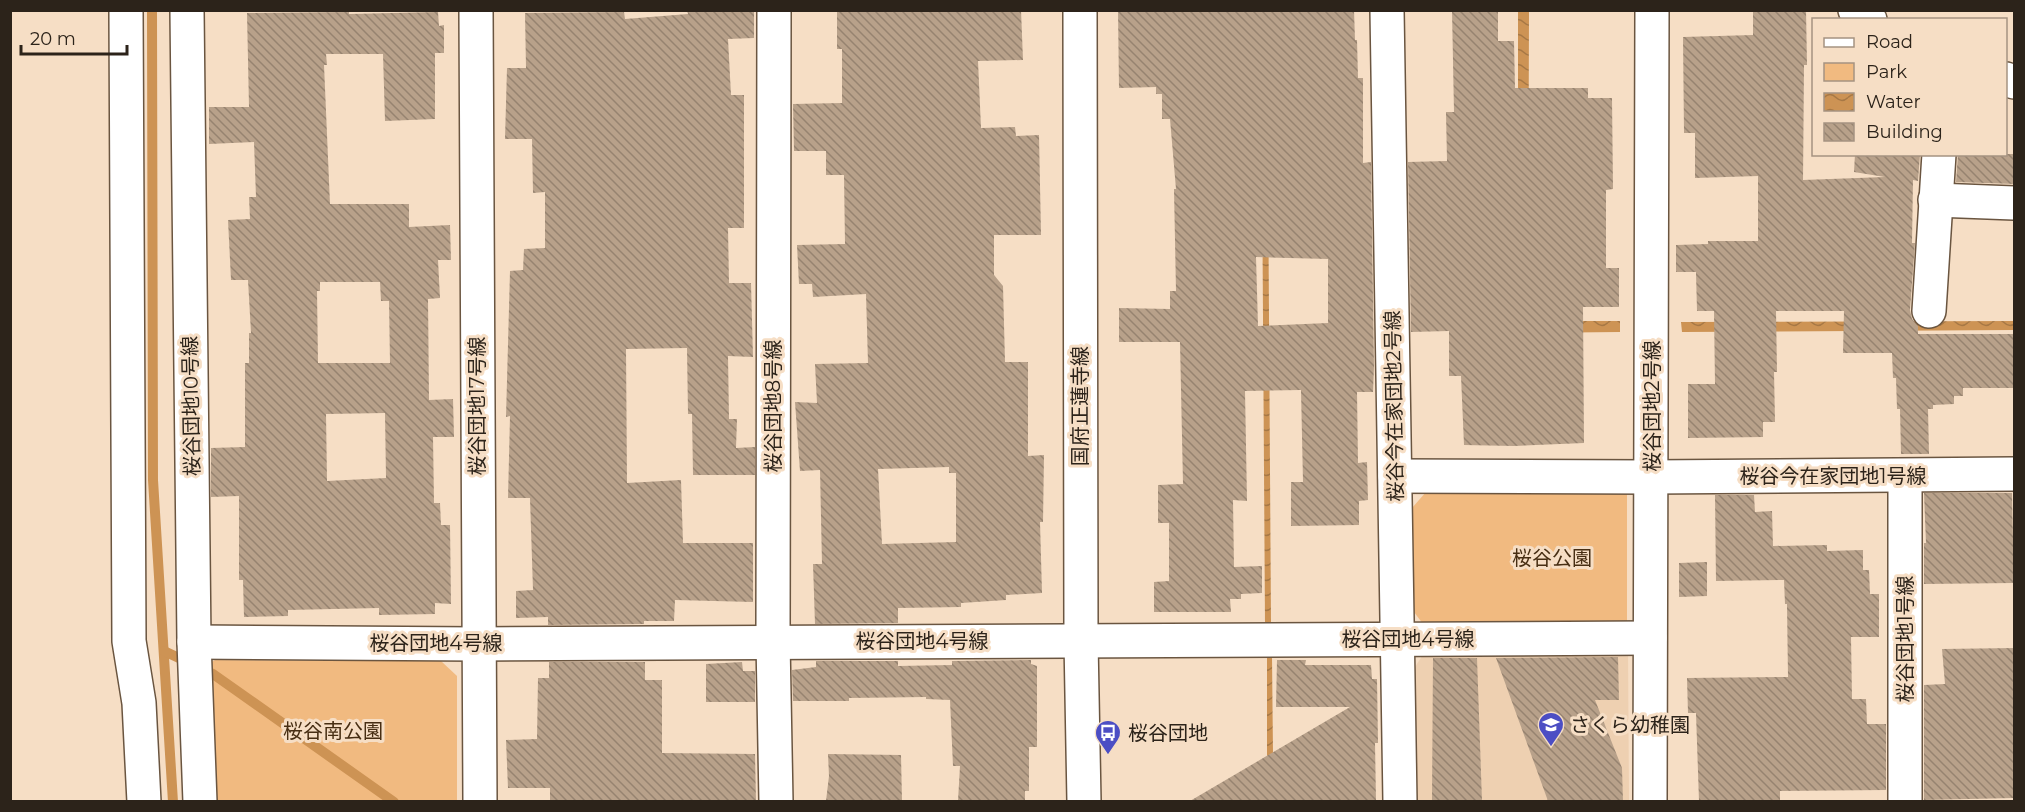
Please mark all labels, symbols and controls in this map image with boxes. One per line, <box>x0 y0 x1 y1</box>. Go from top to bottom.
scale bar <box>21 18 128 56</box>
legend <box>1812 18 2007 156</box>
text: 20 m <box>30 28 76 50</box>
text: Road <box>1866 31 1913 53</box>
text: Park <box>1866 61 1907 83</box>
text: Water <box>1866 91 1921 113</box>
text: Building <box>1866 121 1943 143</box>
street label: 桜谷今在家団地2号線 <box>1380 310 1408 502</box>
street label: 桜谷団地10号線 <box>178 336 204 476</box>
street label: 桜谷団地17号線 <box>465 337 489 476</box>
street label: 桜谷団地8号線 <box>761 340 785 472</box>
street label: 桜谷団地2号線 <box>1640 340 1664 472</box>
street label: 国府正蓮寺線 <box>1068 346 1092 466</box>
street label: 桜谷今在家団地1号線 <box>1739 464 1927 488</box>
park label: 桜谷公園 <box>1512 546 1592 570</box>
street label: 桜谷団地1号線 <box>1893 575 1917 703</box>
street label: 桜谷団地4号線 <box>1341 627 1475 651</box>
street label: 桜谷団地4号線 <box>855 629 989 653</box>
street label: 桜谷団地4号線 <box>369 631 503 655</box>
school or university icon: さくら幼稚園 <box>1536 710 1566 748</box>
place label: さくら幼稚園 <box>1570 713 1690 737</box>
bus stop icon: 桜谷団地 <box>1093 718 1123 756</box>
park label: 桜谷南公園 <box>283 719 383 743</box>
place label: 桜谷団地 <box>1128 721 1208 745</box>

